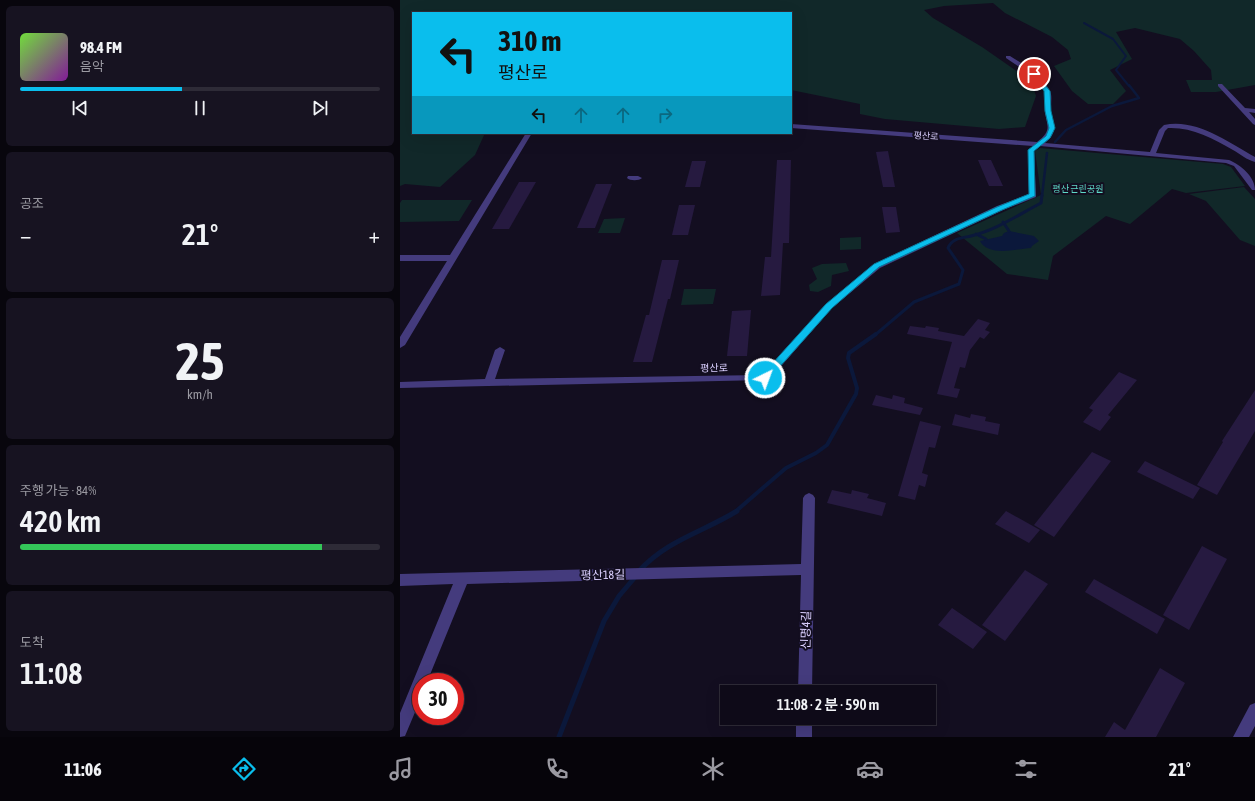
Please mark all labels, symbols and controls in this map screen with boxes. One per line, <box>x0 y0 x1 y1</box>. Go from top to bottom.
text: 310 m <box>498 25 561 57</box>
icon: left <box>432 28 484 80</box>
text: 98.4 FM <box>80 39 122 56</box>
pin <box>1017 57 1051 91</box>
text: 음악 <box>80 59 104 74</box>
text: 평산로 <box>498 62 548 83</box>
icon: arrive <box>1023 63 1045 85</box>
icon: previous <box>69 97 91 119</box>
icon: pause <box>189 97 211 119</box>
icon: next <box>309 97 331 119</box>
icon: left <box>528 104 550 126</box>
icon: ahead <box>570 104 592 126</box>
icon: ahead <box>612 104 634 126</box>
icon: right <box>654 104 676 126</box>
street label: 평산로 <box>913 130 939 142</box>
park label: 평산 근린공원 <box>1053 184 1103 194</box>
text: 공조 <box>20 196 44 211</box>
text: 21° <box>182 217 218 251</box>
text: − <box>20 222 31 248</box>
text: + <box>369 222 380 248</box>
text: 25 <box>176 331 224 391</box>
position arrow <box>744 357 786 399</box>
street label: 평산로 <box>700 362 728 374</box>
text: km/h <box>187 387 213 402</box>
text: 주행 가능 · 84% <box>20 483 96 498</box>
text: 420 km <box>20 504 101 538</box>
street label: 평산18길 <box>581 568 625 582</box>
street label: 신명4길 <box>799 610 813 650</box>
text: 도착 <box>20 635 44 650</box>
text: 11:08 <box>20 656 82 690</box>
speed limit sign: 30 <box>412 673 464 725</box>
text: 11:08 · 2 분 · 590 m <box>777 696 879 713</box>
icon: directions <box>230 755 258 783</box>
icon: music <box>387 755 415 783</box>
icon: phone <box>543 755 571 783</box>
icon: climate <box>699 755 727 783</box>
icon: car <box>856 755 884 783</box>
icon: filters <box>1012 755 1040 783</box>
text: 11:06 <box>64 759 102 780</box>
text: 21° <box>1169 759 1191 780</box>

